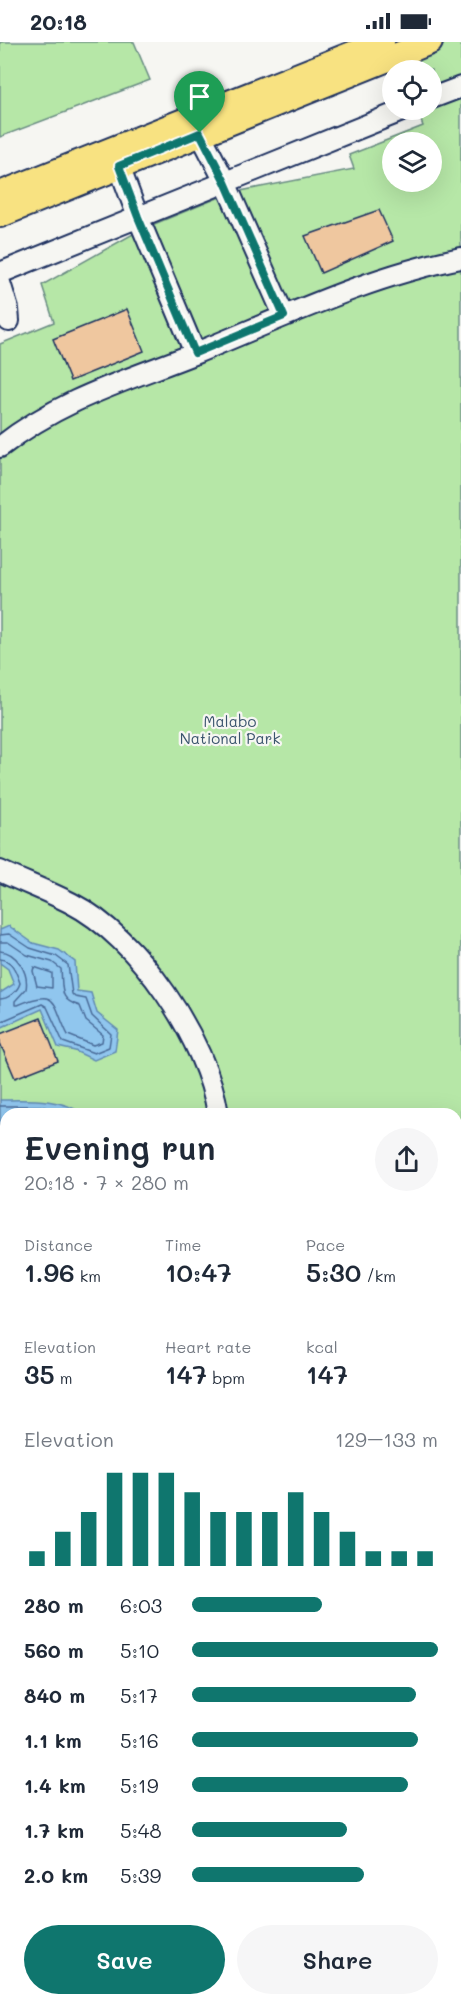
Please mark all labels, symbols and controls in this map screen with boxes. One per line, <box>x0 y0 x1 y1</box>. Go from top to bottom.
text: 20:18 <box>30 7 87 36</box>
map controls <box>382 60 442 192</box>
button: locate <box>382 60 442 120</box>
pin <box>174 71 225 133</box>
icon: arrive <box>183 80 216 113</box>
button: layers <box>382 132 442 192</box>
park label: Malabo National Park <box>180 711 280 748</box>
text: Evening run <box>24 1125 216 1168</box>
button: share <box>375 1128 438 1191</box>
text: 20:18 · 7 × 280 m <box>24 1169 189 1195</box>
text: Distance <box>24 1234 93 1255</box>
text: Time <box>165 1234 201 1255</box>
text: Pace <box>306 1234 345 1255</box>
text: 1.96 <box>24 1255 75 1289</box>
text: 10:47 <box>165 1255 232 1289</box>
text: 5:30 <box>306 1255 361 1289</box>
text: km <box>75 1265 101 1286</box>
text: /km <box>361 1265 396 1286</box>
text: Elevation <box>24 1336 96 1357</box>
text: Heart rate <box>165 1336 251 1357</box>
text: kcal <box>306 1336 338 1357</box>
text: 35 <box>24 1357 55 1391</box>
text: 147 <box>165 1357 207 1391</box>
text: 147 <box>306 1357 348 1391</box>
text: m <box>55 1367 73 1388</box>
text: bpm <box>207 1367 245 1388</box>
text: Elevation <box>24 1426 114 1452</box>
text: 129–133 m <box>335 1426 438 1452</box>
text: 280 m <box>24 1592 84 1618</box>
text: 6:03 <box>120 1592 162 1618</box>
text: 560 m <box>24 1637 84 1663</box>
text: 5:10 <box>120 1637 159 1663</box>
text: 840 m <box>24 1682 85 1708</box>
text: 5:17 <box>120 1682 158 1708</box>
text: 1.1 km <box>24 1727 82 1753</box>
text: 5:16 <box>120 1727 159 1753</box>
text: 1.4 km <box>24 1772 86 1798</box>
text: 5:19 <box>120 1772 159 1798</box>
text: 1.7 km <box>24 1817 84 1843</box>
text: 5:48 <box>120 1817 162 1843</box>
text: 2.0 km <box>24 1862 88 1888</box>
text: 5:39 <box>120 1862 161 1888</box>
button: Save <box>24 1925 225 1994</box>
button: Share <box>237 1925 438 1994</box>

